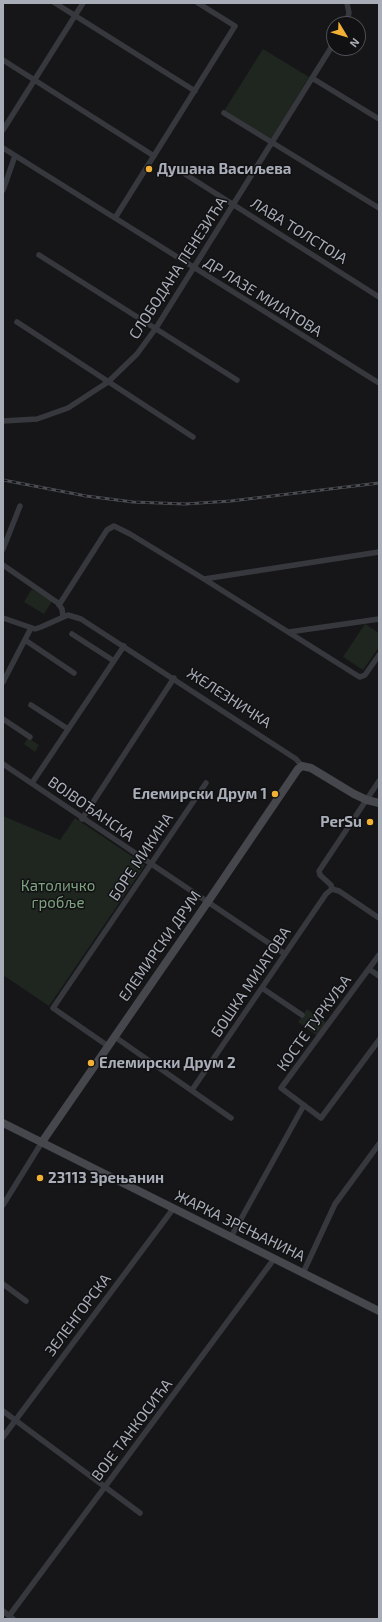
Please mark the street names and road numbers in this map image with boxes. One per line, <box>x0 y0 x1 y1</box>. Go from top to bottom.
street label: СЛОБОДАНА ПЕНЕЗИЋА <box>125 194 231 342</box>
street label: ЛАВА ТОЛСТОЈА <box>247 194 351 268</box>
street label: ДР ЛАЗЕ МИЈАТОВА <box>201 253 325 341</box>
street label: ЖЕЛЕЗНИЧКА <box>184 664 274 732</box>
street label: ВОЈВОЂАНСКА <box>45 773 137 845</box>
street label: БОРЕ МИКИНА <box>105 810 177 904</box>
street label: ЕЛЕМИРСКИ ДРУМ <box>115 887 205 1005</box>
street label: БОШКА МИЈАТОВА <box>208 924 294 1040</box>
street label: КОСТЕ ТУРКУЉА <box>273 971 355 1075</box>
street label: ЖАРКА ЗРЕЊАНИНА <box>172 1187 308 1265</box>
street label: ЗЕЛЕНГОРСКА <box>41 1270 115 1360</box>
street label: ВОЈЕ ТАНКОСИЋА <box>88 1376 176 1484</box>

